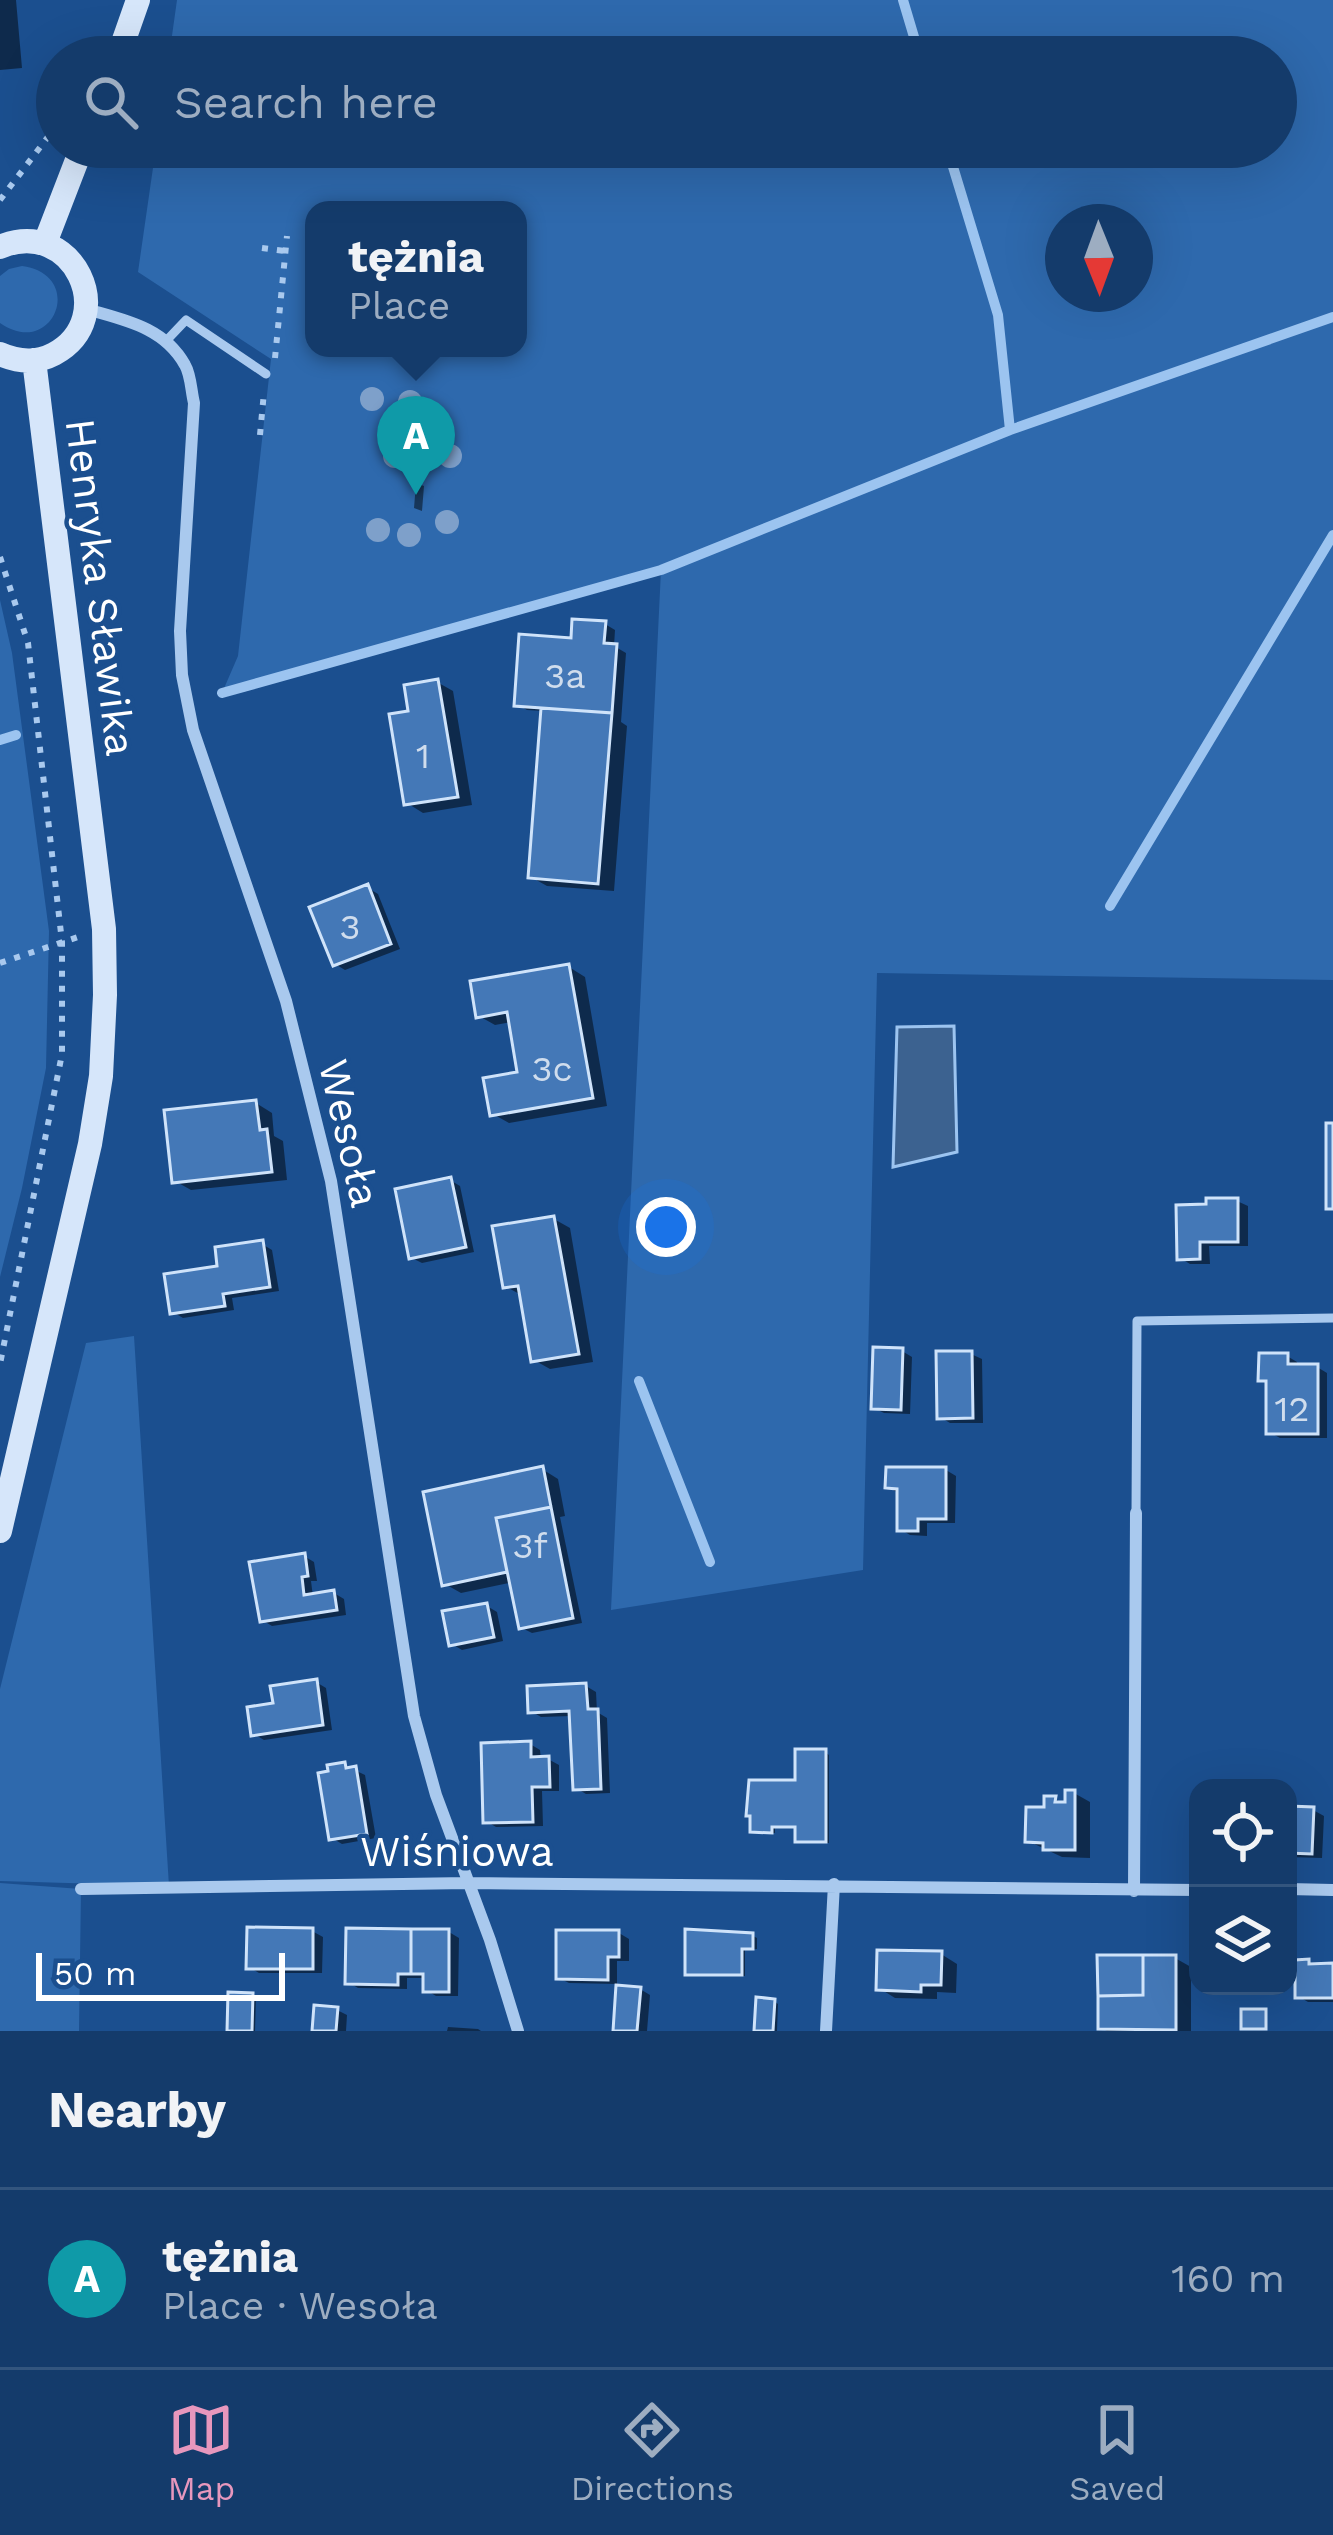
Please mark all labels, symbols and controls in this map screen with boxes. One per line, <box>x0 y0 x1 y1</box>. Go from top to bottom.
search box <box>36 36 1297 168</box>
icon: search <box>78 69 144 135</box>
text: Search here <box>174 76 438 129</box>
popup <box>305 201 527 357</box>
north arrow <box>1045 204 1153 312</box>
text: tężnia <box>348 230 484 283</box>
text: Place <box>348 283 450 328</box>
pin: A <box>377 396 455 495</box>
street label: Henryka Sławika <box>56 416 146 758</box>
house number: 3a <box>544 655 586 697</box>
house number: 1 <box>416 735 430 777</box>
house number: 3 <box>340 906 361 948</box>
house number: 3c <box>531 1048 573 1090</box>
street label: Wesoła <box>309 1055 390 1212</box>
your location <box>636 1197 696 1257</box>
house number: 12 <box>1274 1388 1310 1430</box>
house number: 3f <box>512 1525 548 1567</box>
map controls <box>1189 1779 1297 1995</box>
button: locate <box>1189 1779 1297 1887</box>
street label: Wiśniowa <box>360 1827 554 1876</box>
button: layers <box>1189 1887 1297 1995</box>
scale bar <box>36 1947 285 2000</box>
text: 50 m <box>54 1954 136 1993</box>
text: Nearby <box>48 2080 226 2139</box>
text: tężnia <box>162 2230 298 2283</box>
text: A <box>74 2256 100 2301</box>
text: 160 m <box>1171 2256 1285 2301</box>
text: Place · Wesoła <box>162 2283 438 2328</box>
tab: Map <box>168 2397 235 2508</box>
tab: Directions <box>571 2397 734 2508</box>
tab: Saved <box>1069 2397 1165 2508</box>

